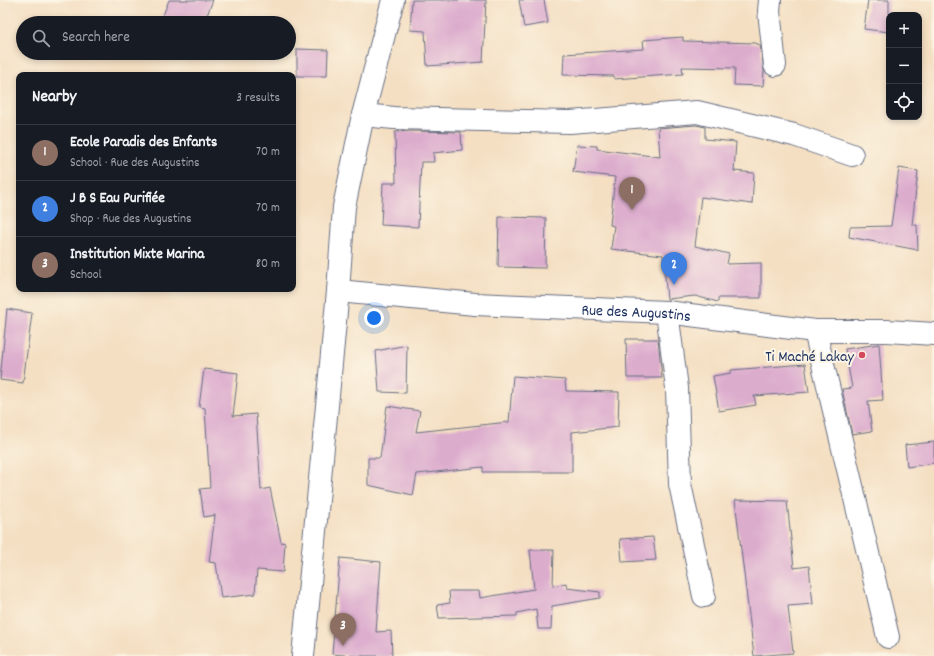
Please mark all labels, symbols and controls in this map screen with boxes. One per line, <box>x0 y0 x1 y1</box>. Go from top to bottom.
map controls <box>886 12 922 120</box>
button: + <box>886 12 922 48</box>
search box <box>16 16 296 60</box>
icon: search <box>30 27 52 49</box>
text: Search here <box>62 27 130 49</box>
button: − <box>886 48 922 84</box>
button: locate <box>886 84 922 120</box>
text: Nearby <box>32 86 76 110</box>
text: 3 results <box>236 89 280 108</box>
text: Ecole Paradis des Enfants <box>70 132 217 154</box>
text: 1 <box>44 143 46 162</box>
text: 70 m <box>256 143 280 162</box>
text: School · Rue des Augustins <box>70 154 200 173</box>
pin: 1 <box>619 177 645 210</box>
text: J B S Eau Purifiée <box>70 188 165 210</box>
text: 2 <box>42 199 48 218</box>
text: 70 m <box>256 199 280 218</box>
text: Shop · Rue des Augustins <box>70 210 191 229</box>
text: Institution Mixte Marina <box>70 244 204 266</box>
pin: 2 <box>661 252 687 285</box>
text: 3 <box>42 255 48 274</box>
text: 80 m <box>256 255 280 274</box>
text: School <box>70 266 102 285</box>
street label: Rue des Augustins <box>581 299 692 329</box>
your location <box>364 308 384 328</box>
place label: Ti Maché Lakay <box>765 346 855 369</box>
marker: Ti Maché Lakay <box>857 350 867 360</box>
pin: 3 <box>330 613 356 646</box>

